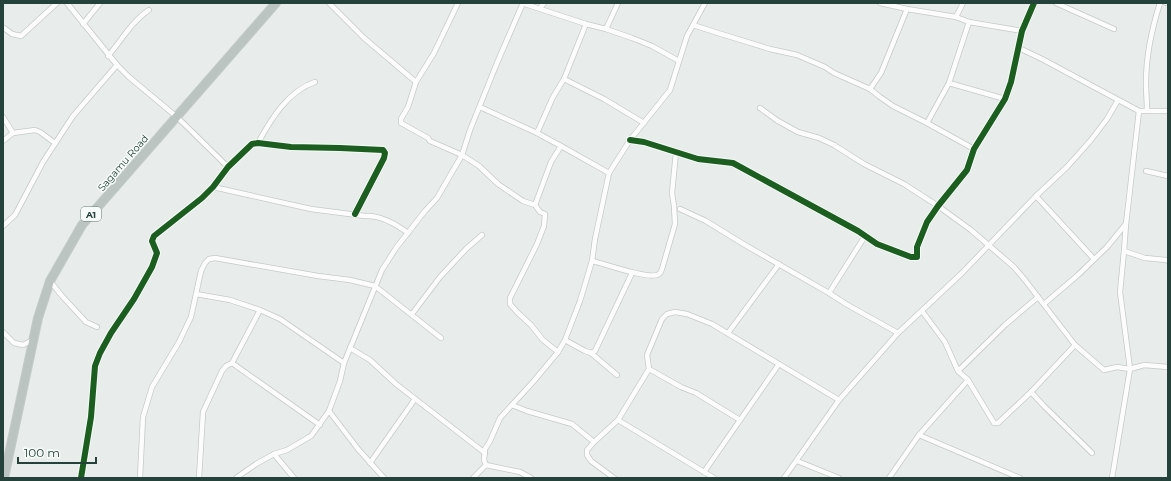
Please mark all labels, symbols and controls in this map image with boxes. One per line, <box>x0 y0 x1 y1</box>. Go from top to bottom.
street label: Sagamu Road <box>95 132 151 194</box>
road number: A1 <box>81 207 101 221</box>
scale bar <box>18 439 96 465</box>
text: 100 m <box>24 445 60 460</box>

